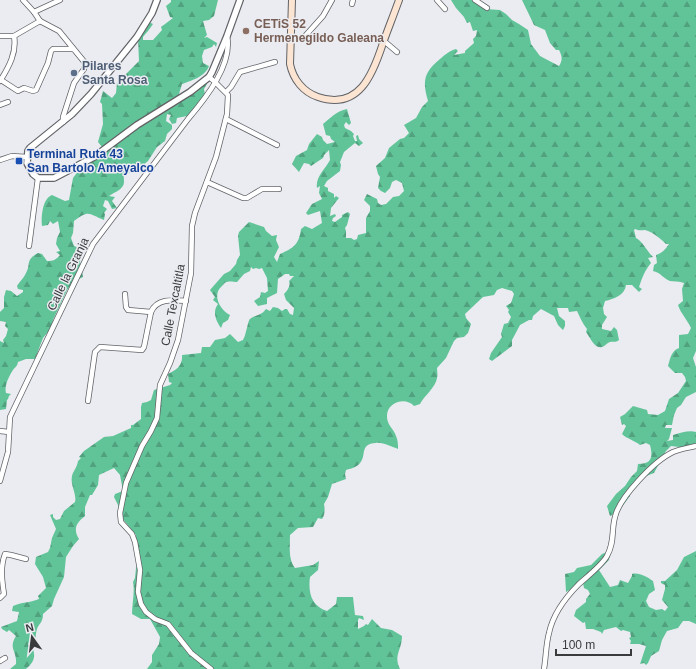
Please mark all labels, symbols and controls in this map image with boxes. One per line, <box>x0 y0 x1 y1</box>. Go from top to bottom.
place label: CETiS 52 Hermenegildo Galeana <box>254 17 384 45</box>
marker: CETiS 52 Hermenegildo Galeana <box>241 26 251 36</box>
place label: Pilares Santa Rosa <box>82 59 148 87</box>
marker: Pilares Santa Rosa <box>69 68 79 78</box>
place label: Terminal Ruta 43 San Bartolo Ameyalco <box>27 147 154 175</box>
marker: Terminal Ruta 43 San Bartolo Ameyalco <box>14 156 24 166</box>
street label: Calle la Granja <box>44 235 92 313</box>
street label: Calle Texcaltitla <box>158 263 188 347</box>
north arrow <box>12 617 52 657</box>
text: N <box>24 621 35 634</box>
scale bar <box>556 631 631 657</box>
text: 100 m <box>562 638 595 652</box>

